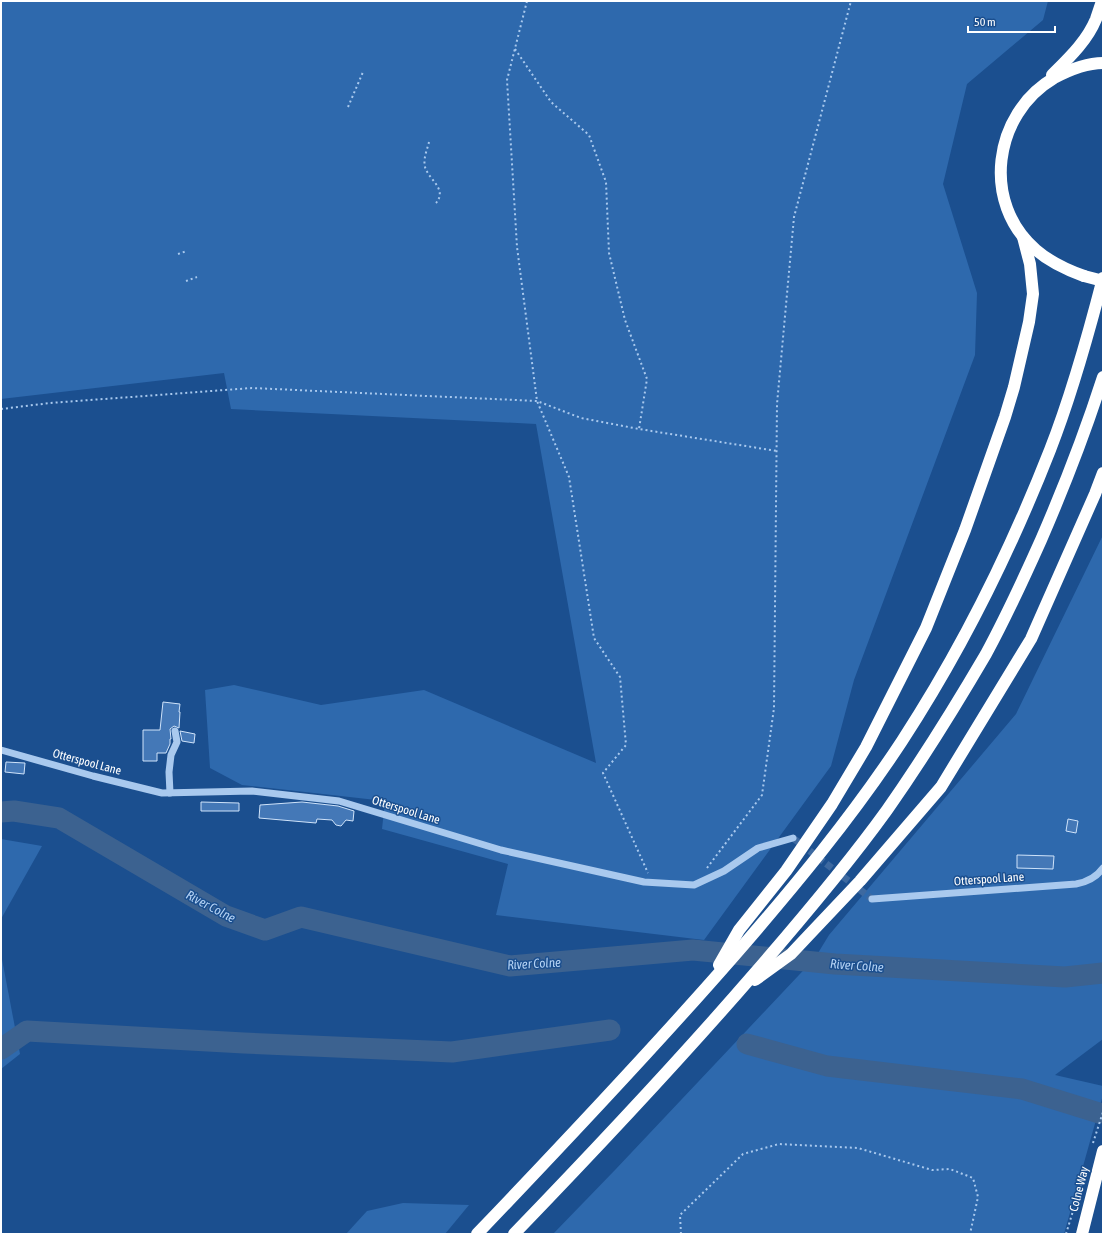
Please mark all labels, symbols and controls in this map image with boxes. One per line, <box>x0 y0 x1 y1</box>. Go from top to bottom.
scale bar <box>968 8 1055 34</box>
text: 50 m <box>974 15 996 29</box>
street label: Otterspool Lane <box>51 746 123 778</box>
street label: Otterspool Lane <box>370 793 442 827</box>
street label: Otterspool Lane <box>953 870 1025 888</box>
water label: River Colne <box>183 887 238 926</box>
water label: River Colne <box>507 955 561 972</box>
water label: River Colne <box>830 956 884 975</box>
street label: Colne Way <box>1067 1165 1091 1213</box>

